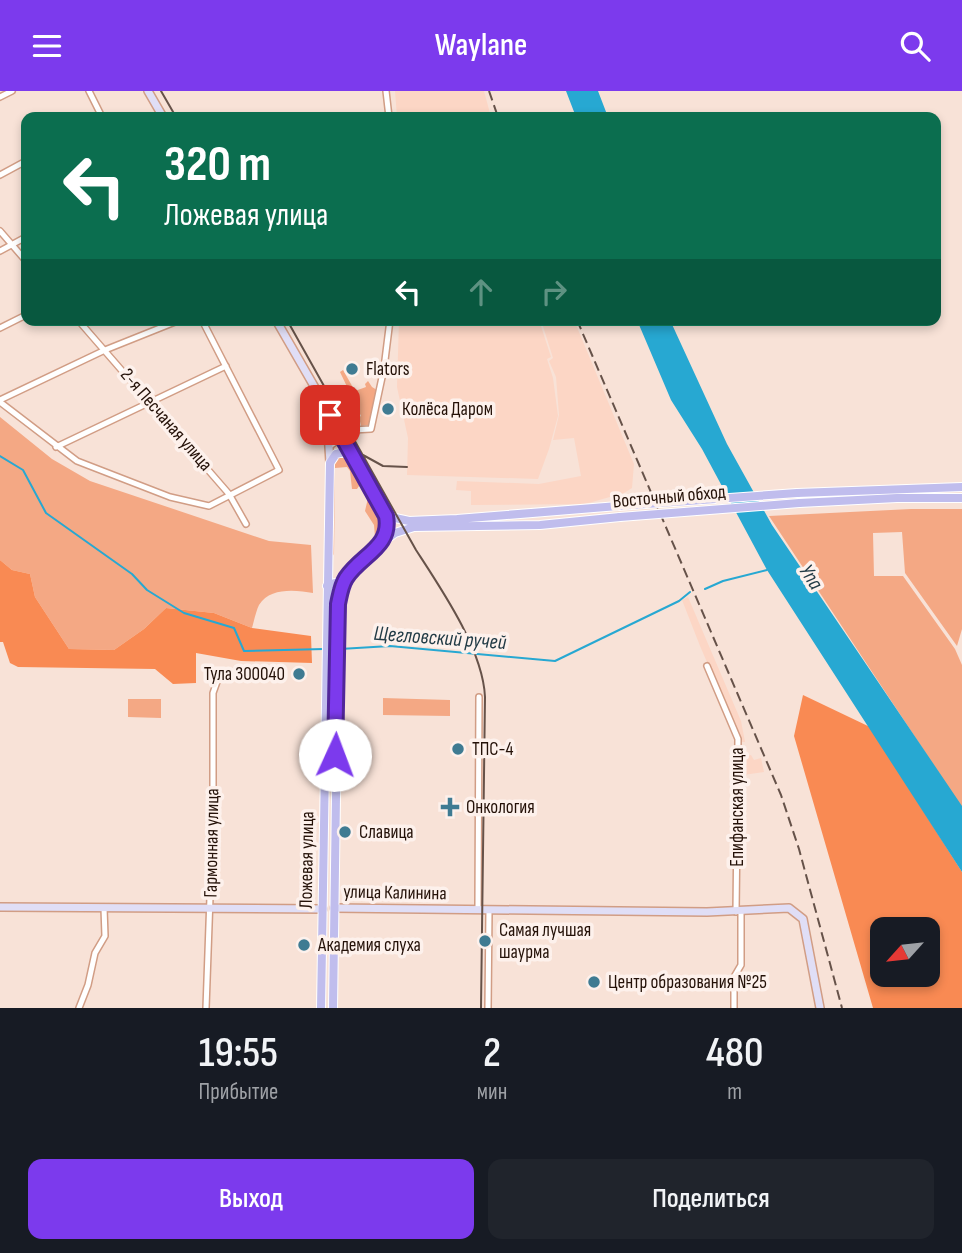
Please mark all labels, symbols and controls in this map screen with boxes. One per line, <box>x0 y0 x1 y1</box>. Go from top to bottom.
text: Waylane <box>435 26 527 65</box>
icon: menu <box>28 27 66 65</box>
icon: search <box>896 27 934 65</box>
text: 320 m <box>164 136 271 195</box>
icon: left <box>49 140 140 231</box>
text: Ложевая улица <box>164 196 328 235</box>
icon: left <box>389 273 427 311</box>
icon: ahead <box>462 273 500 311</box>
icon: right <box>535 273 573 311</box>
place label: Flators <box>366 358 410 381</box>
marker: Flators <box>344 361 360 377</box>
street label: 2-я Песчаная улица <box>115 364 217 476</box>
pin <box>300 385 360 445</box>
icon: arrive <box>311 396 349 434</box>
place label: Колёса Даром <box>402 398 493 421</box>
marker: Колёса Даром <box>380 401 396 417</box>
street label: Восточный обход <box>612 481 726 513</box>
water label: Упа <box>794 560 829 595</box>
water label: Щегловский ручей <box>373 621 508 655</box>
place label: Тула 300040 <box>204 663 285 686</box>
marker: Тула 300040 <box>291 666 307 682</box>
position arrow <box>298 718 372 792</box>
place label: ТПС-4 <box>472 738 513 761</box>
marker: ТПС-4 <box>450 741 466 757</box>
street label: Епифанская улица <box>726 747 749 867</box>
street label: Гармонная улица <box>200 788 224 898</box>
place label: Онкология <box>466 796 535 819</box>
marker: Онкология <box>440 797 460 817</box>
street label: Ложевая улица <box>295 811 319 909</box>
place label: Славица <box>359 821 414 844</box>
marker: Славица <box>337 824 353 840</box>
street label: улица Калинина <box>343 881 447 905</box>
north arrow <box>870 917 940 987</box>
map controls <box>870 917 940 987</box>
place label: Самая лучшая шаурма <box>499 919 591 964</box>
marker: Самая лучшая шаурма <box>477 933 493 949</box>
place label: Академия слуха <box>317 934 421 957</box>
marker: Академия слуха <box>296 937 312 953</box>
place label: Центр образования №25 <box>608 971 767 994</box>
marker: Центр образования №25 <box>586 974 602 990</box>
text: 19:55 <box>199 1028 278 1079</box>
text: 2 <box>483 1028 501 1079</box>
text: 480 <box>706 1028 763 1079</box>
text: Прибытие <box>199 1078 278 1106</box>
text: мин <box>477 1078 507 1106</box>
text: m <box>727 1078 742 1106</box>
button: Выход <box>28 1159 474 1239</box>
button: Поделиться <box>488 1159 934 1239</box>

